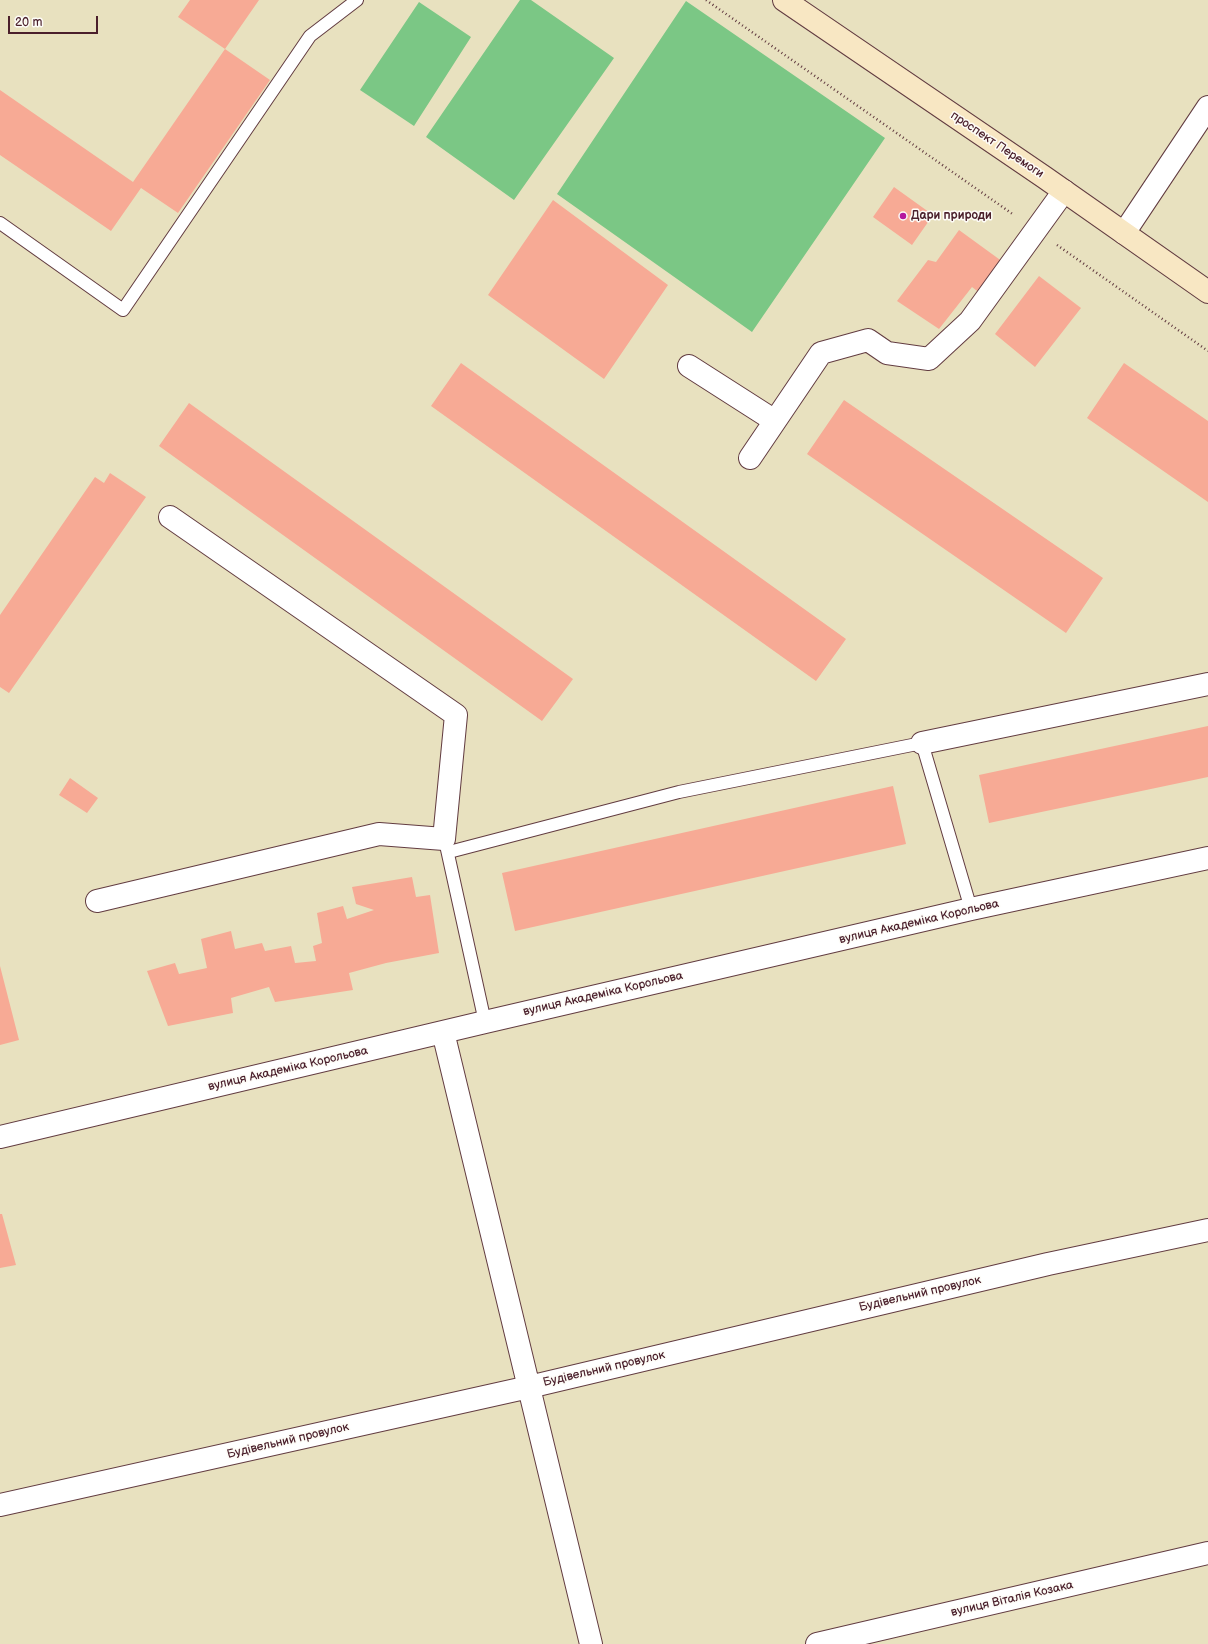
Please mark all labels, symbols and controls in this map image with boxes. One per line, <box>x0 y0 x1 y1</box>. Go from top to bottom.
scale bar <box>10 8 100 34</box>
text: 20 m <box>15 15 42 30</box>
street label: проспект Перемоги <box>948 108 1046 182</box>
place label: Дари природи <box>911 209 992 223</box>
marker: Дари природи <box>898 211 908 221</box>
street label: вулиця Академіка Корольова <box>838 897 1000 947</box>
street label: вулиця Академіка Корольова <box>522 969 684 1019</box>
street label: вулиця Академіка Корольова <box>207 1044 369 1094</box>
street label: Будівельний провулок <box>858 1273 982 1315</box>
street label: Будівельний провулок <box>542 1348 666 1390</box>
street label: Будівельний провулок <box>226 1420 350 1462</box>
street label: вулиця Віталія Козака <box>949 1578 1075 1620</box>

